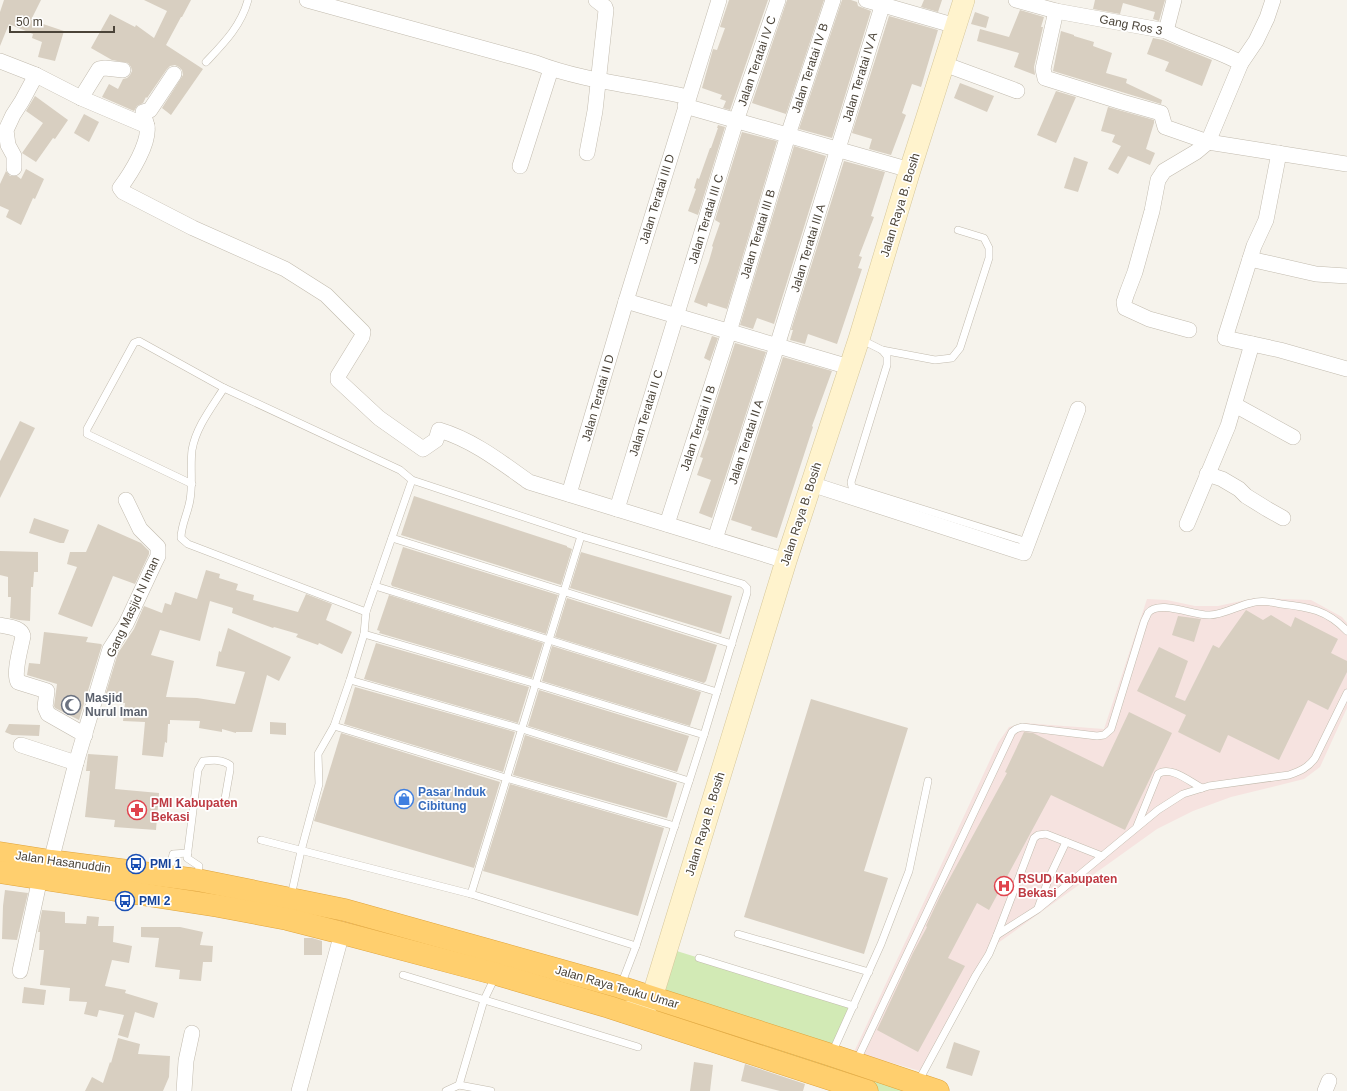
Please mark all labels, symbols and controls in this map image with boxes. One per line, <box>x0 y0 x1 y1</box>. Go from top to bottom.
scale bar <box>10 8 114 34</box>
street label: Gang Ros 3 <box>1098 12 1164 38</box>
street label: Jalan Teratai IV C <box>735 14 779 108</box>
text: 50 m <box>16 15 43 29</box>
street label: Jalan Teratai IV B <box>789 21 831 115</box>
street label: Jalan Teratai IV A <box>840 30 880 124</box>
street label: Jalan Raya B. Bosih <box>878 151 922 259</box>
street label: Jalan Teratai III D <box>637 152 677 246</box>
street label: Jalan Teratai III C <box>686 172 726 266</box>
street label: Jalan Teratai III B <box>738 188 778 280</box>
street label: Jalan Teratai III A <box>788 202 828 294</box>
street label: Jalan Teratai II D <box>579 353 617 443</box>
street label: Jalan Teratai II C <box>626 368 666 458</box>
street label: Jalan Teratai II B <box>678 383 718 473</box>
street label: Jalan Teratai II A <box>726 398 766 486</box>
street label: Jalan Raya B. Bosih <box>778 460 824 568</box>
street label: Gang Masjid N Iman <box>104 554 162 660</box>
place label: Masjid Nurul Iman <box>85 691 148 719</box>
mosque icon: Masjid Nurul Iman <box>60 694 82 716</box>
street label: Jalan Raya B. Bosih <box>683 770 727 878</box>
place label: Pasar Induk Cibitung <box>418 785 486 813</box>
shop icon: Pasar Induk Cibitung <box>393 788 415 810</box>
place label: PMI Kabupaten Bekasi <box>151 796 238 824</box>
pharmacy icon: PMI Kabupaten Bekasi <box>126 799 148 821</box>
street label: Jalan Hasanuddin <box>14 848 112 876</box>
bus stop icon: PMI 1 <box>125 853 147 875</box>
place label: PMI 1 <box>150 857 182 871</box>
place label: RSUD Kabupaten Bekasi <box>1018 872 1117 900</box>
hospital icon: RSUD Kabupaten Bekasi <box>993 875 1015 897</box>
bus stop icon: PMI 2 <box>114 890 136 912</box>
place label: PMI 2 <box>139 894 171 908</box>
street label: Jalan Raya Teuku Umar <box>554 963 680 1011</box>

